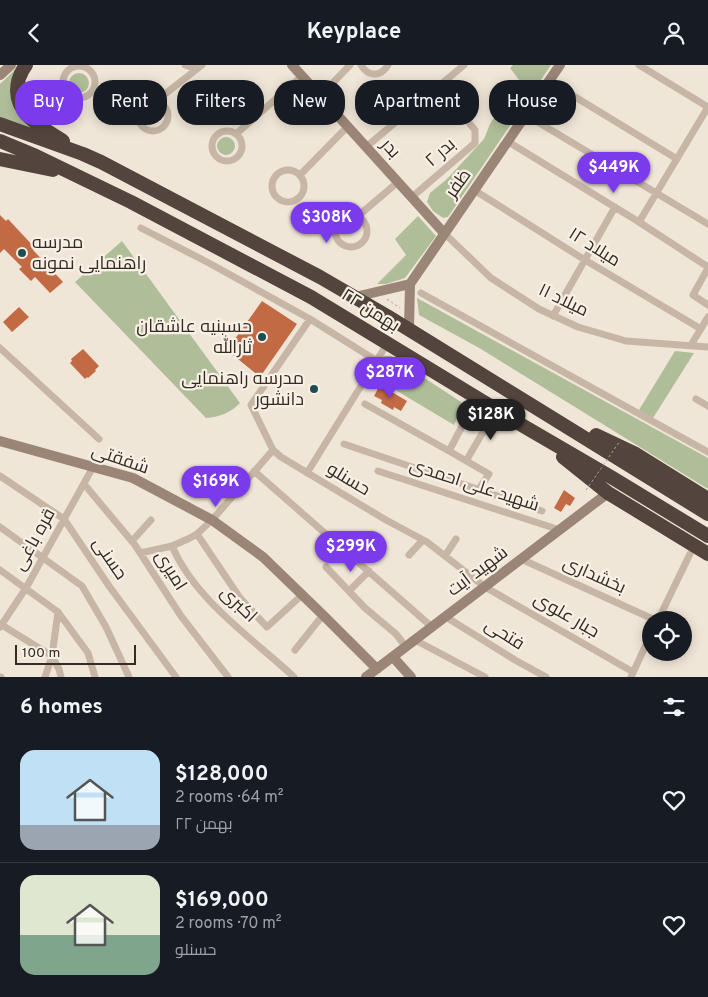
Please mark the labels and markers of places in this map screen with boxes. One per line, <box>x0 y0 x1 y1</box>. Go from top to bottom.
pin: $449K <box>579 151 649 194</box>
pin: $308K <box>292 201 362 244</box>
place label: مدرسه راهنمایی نمونه <box>32 232 146 276</box>
marker: مدرسه راهنمایی نمونه <box>16 247 28 259</box>
place label: حسینیه عاشقان ثارالله <box>136 316 252 360</box>
marker: حسینیه عاشقان ثارالله <box>256 331 268 343</box>
pin: $287K <box>355 357 425 399</box>
place label: مدرسه راهنمایی دانشور <box>181 368 304 412</box>
marker: مدرسه راهنمایی دانشور <box>308 383 320 395</box>
pin: $128K <box>456 399 526 441</box>
pin: $169K <box>181 465 251 508</box>
pin: $299K <box>316 531 386 573</box>

